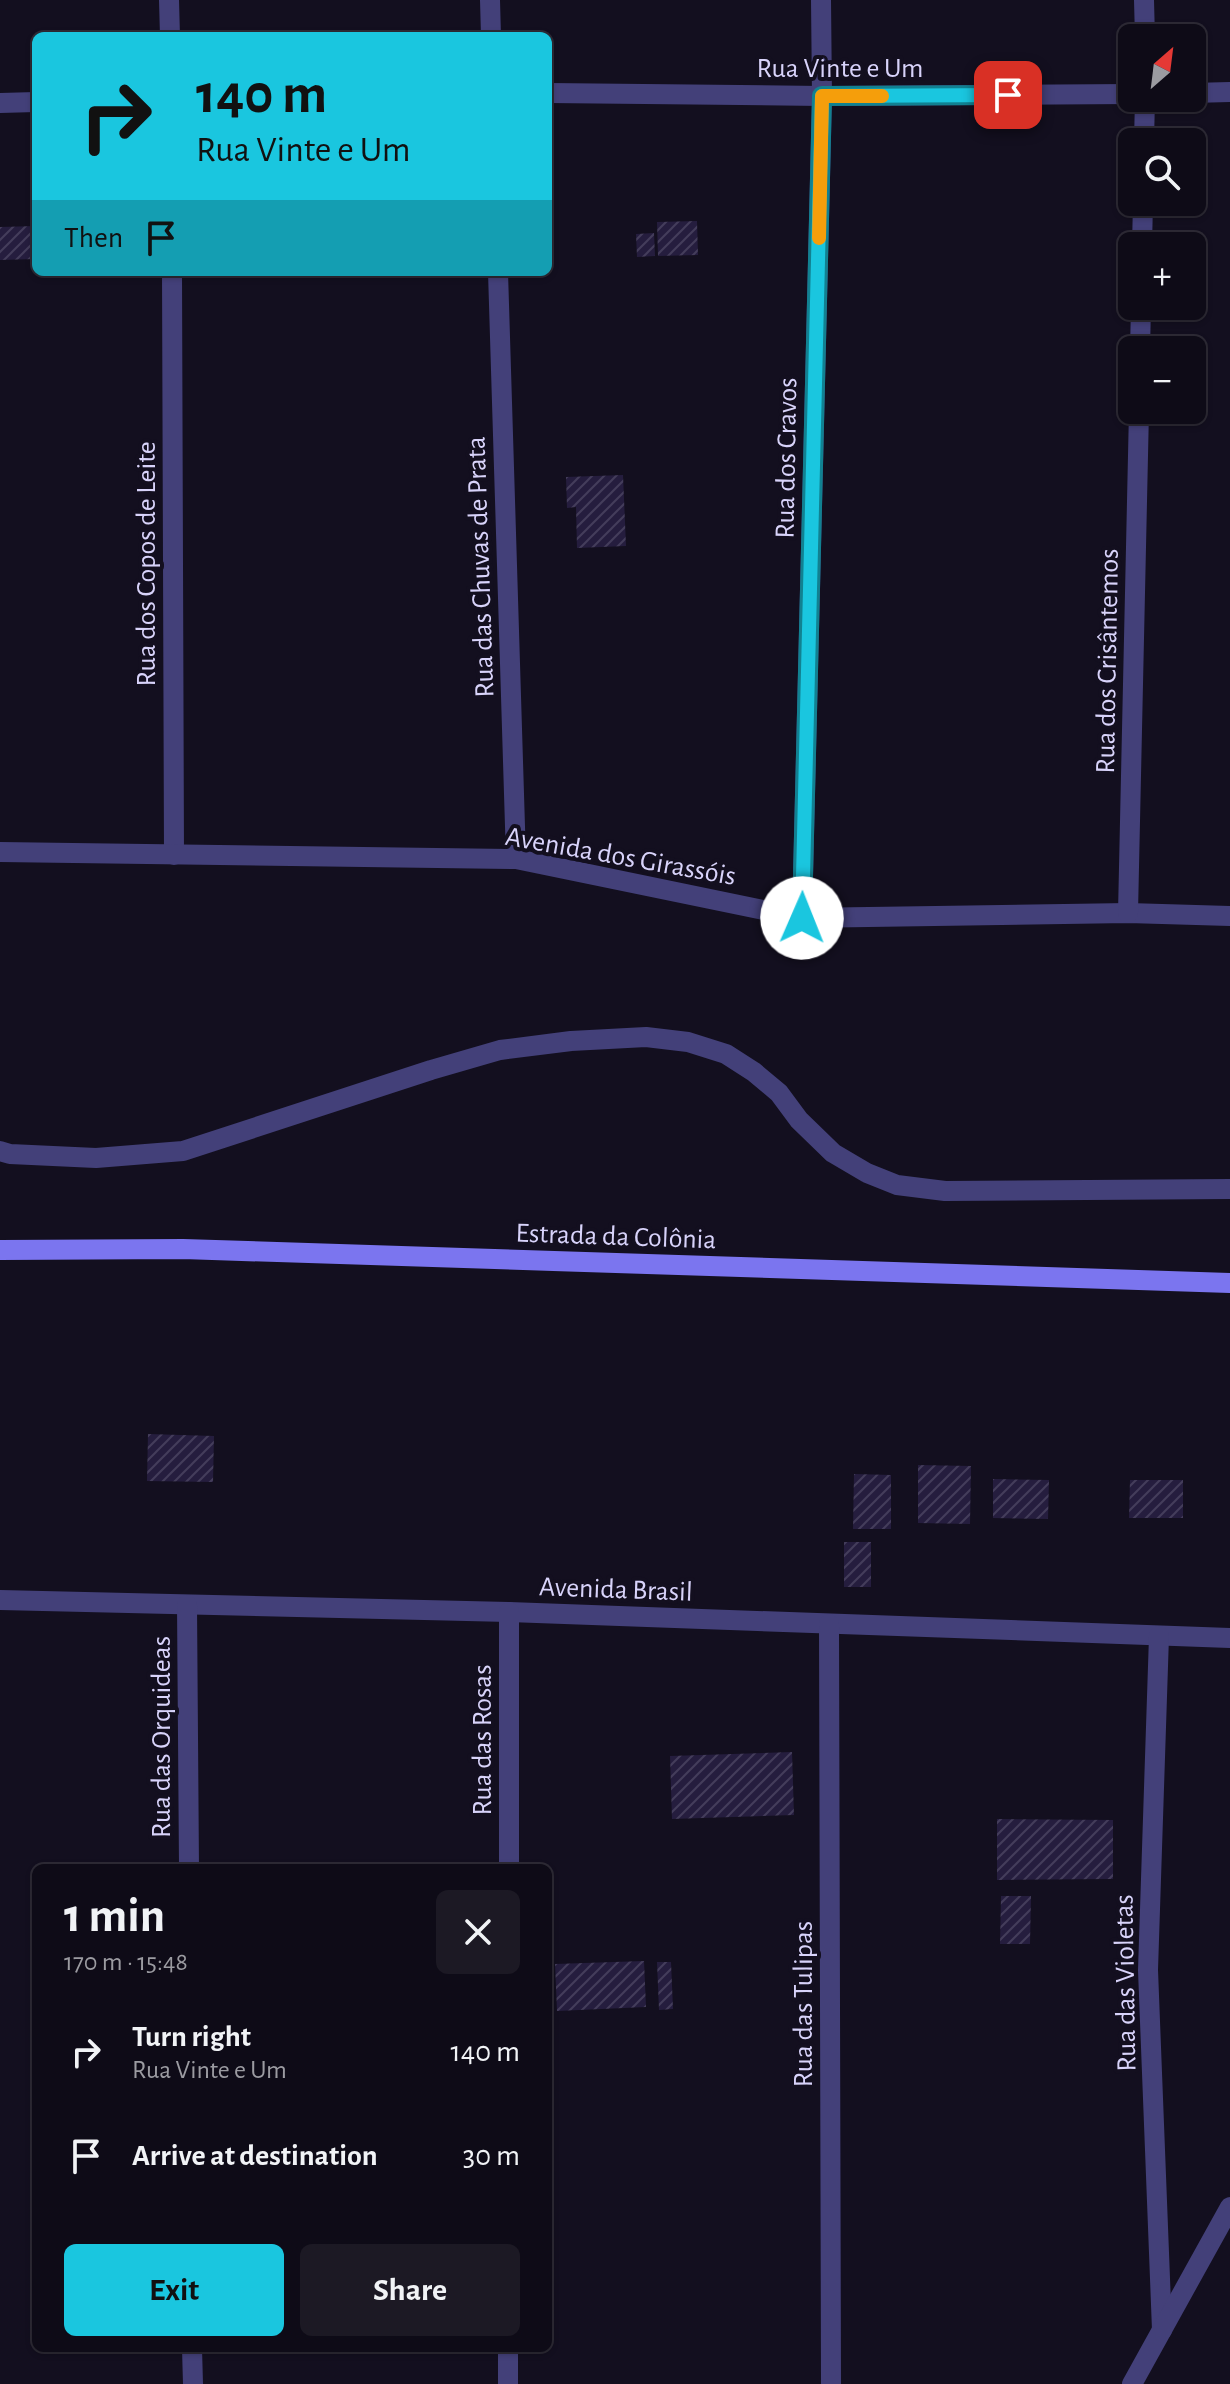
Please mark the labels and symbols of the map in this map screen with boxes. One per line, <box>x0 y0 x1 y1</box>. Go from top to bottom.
north arrow <box>1118 24 1206 112</box>
street label: Rua Vinte e Um <box>757 55 923 83</box>
pin <box>974 61 1042 129</box>
street label: Rua dos Cravos <box>772 377 802 539</box>
street label: Rua das Chuvas de Prata <box>462 436 500 698</box>
street label: Rua dos Copos de Leite <box>133 441 161 687</box>
street label: Rua dos Crisântemos <box>1092 548 1124 774</box>
street label: Avenida dos Girassóis <box>503 823 738 891</box>
position arrow <box>760 876 844 960</box>
street label: Estrada da Colônia <box>515 1220 717 1254</box>
street label: Avenida Brasil <box>539 1573 693 1607</box>
street label: Rua das Orquideas <box>148 1636 176 1838</box>
street label: Rua das Rosas <box>469 1664 497 1816</box>
street label: Rua das Violetas <box>1110 1894 1142 2072</box>
street label: Rua das Tulipas <box>790 1921 818 2087</box>

